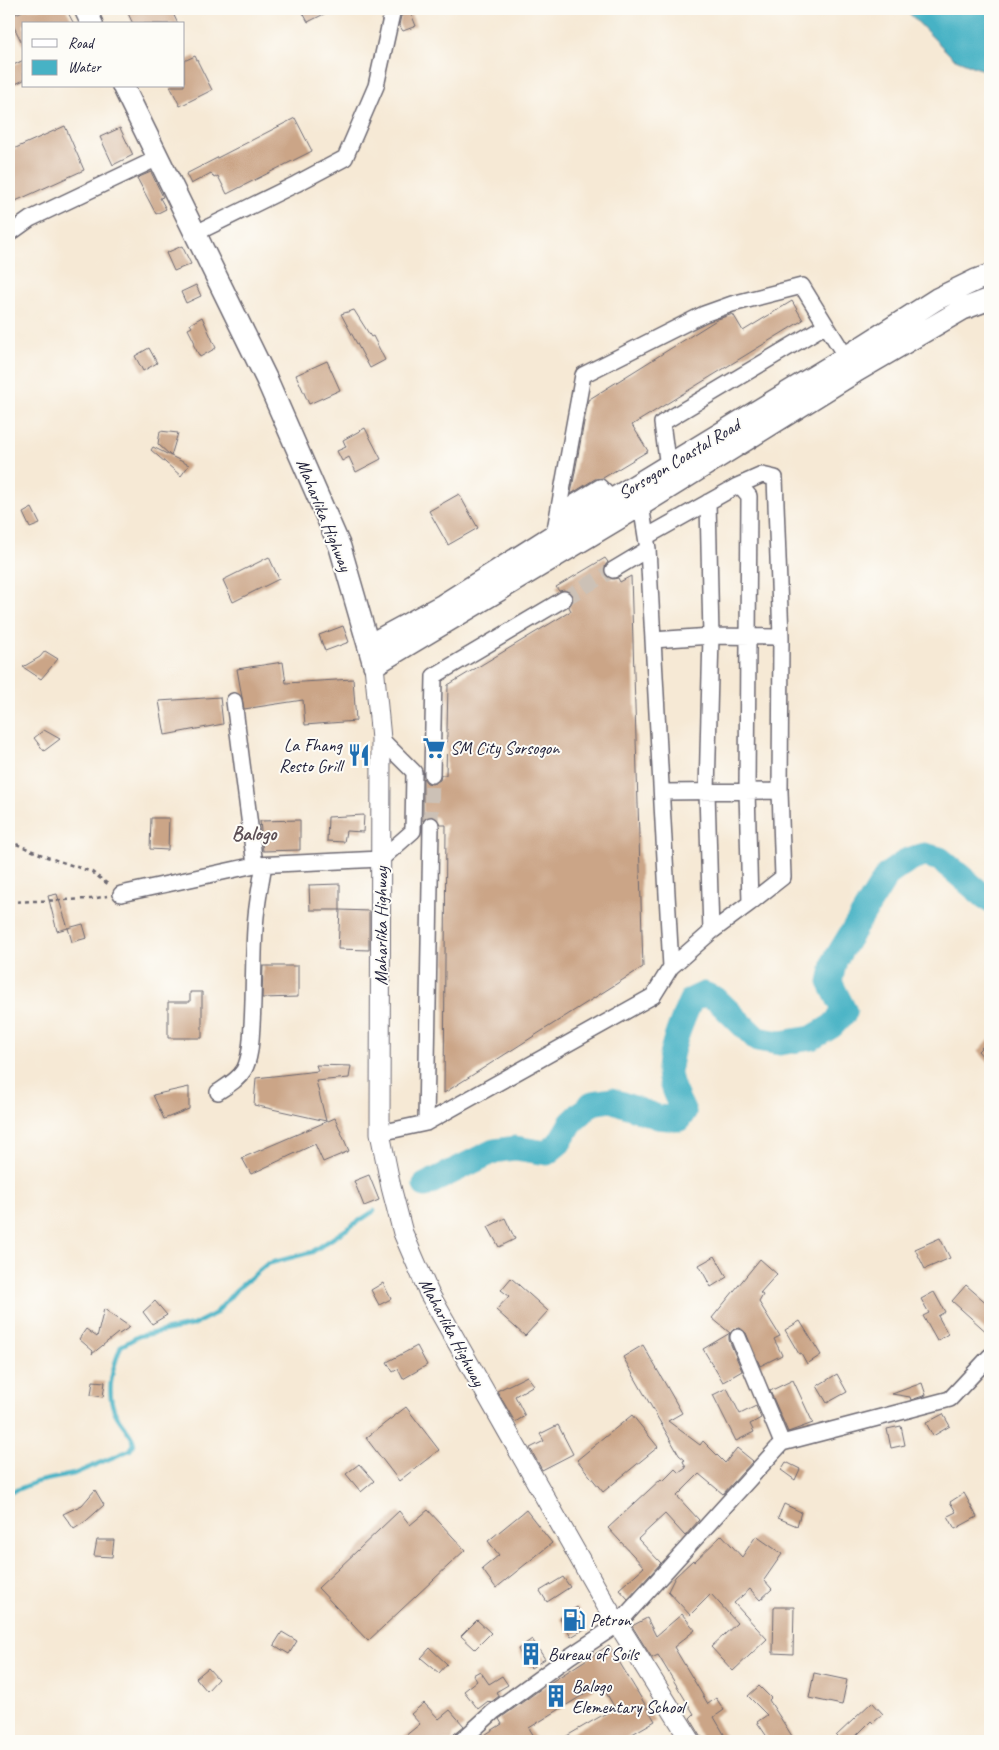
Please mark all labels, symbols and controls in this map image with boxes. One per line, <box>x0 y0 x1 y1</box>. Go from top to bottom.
legend <box>22 22 185 88</box>
text: Road <box>68 34 95 53</box>
text: Water <box>68 58 102 77</box>
street label: Sorsogon Coastal Road <box>614 412 746 504</box>
street label: Maharlika Highway <box>292 456 357 576</box>
place label: La Fhang Resto Grill <box>279 734 345 777</box>
supermarket icon: SM City Sorsogon <box>421 735 447 761</box>
place label: SM City Sorsogon <box>450 737 560 759</box>
restaurant icon: La Fhang Resto Grill <box>346 742 372 768</box>
district label: Balogo <box>232 821 278 846</box>
street label: Maharlika Highway <box>370 865 392 985</box>
street label: Maharlika Highway <box>414 1274 491 1391</box>
fuel station icon: Petron <box>561 1607 587 1633</box>
place label: Petron <box>590 1609 632 1631</box>
building icon: Bureau of Soils <box>518 1641 544 1667</box>
place label: Bureau of Soils <box>548 1643 640 1665</box>
place label: Balogo Elementary School <box>572 1675 687 1718</box>
building icon: Balogo Elementary School <box>543 1683 569 1709</box>

